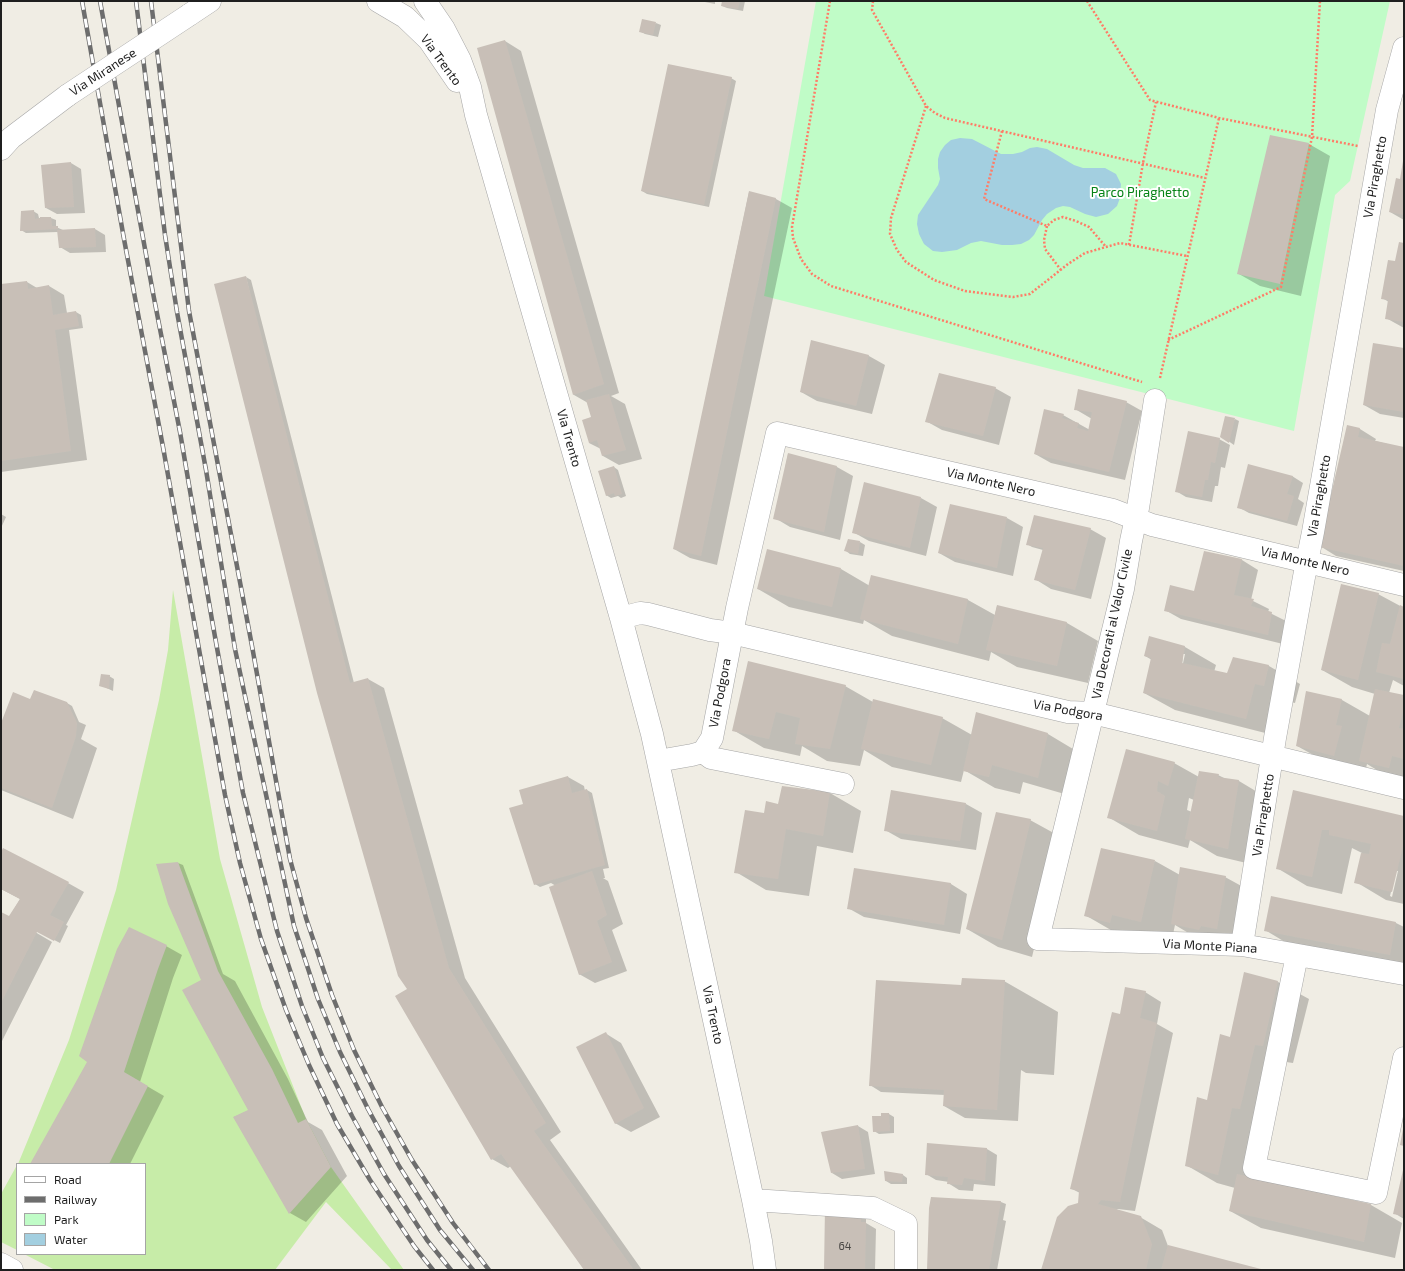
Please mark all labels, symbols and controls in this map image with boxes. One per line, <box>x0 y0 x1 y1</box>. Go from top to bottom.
street label: Via Trento <box>417 31 465 89</box>
street label: Via Miranese <box>67 45 139 99</box>
street label: Via Piraghetto <box>1360 135 1390 219</box>
park label: Parco Piraghetto <box>1091 185 1189 201</box>
street label: Via Trento <box>553 407 585 469</box>
street label: Via Piraghetto <box>1304 454 1334 538</box>
street label: Via Monte Nero <box>945 464 1037 500</box>
street label: Via Monte Nero <box>1259 543 1351 579</box>
street label: Via Decorati al Valor Civile <box>1088 547 1136 701</box>
street label: Via Podgora <box>706 657 734 729</box>
street label: Via Podgora <box>1032 696 1104 724</box>
street label: Via Piraghetto <box>1249 773 1277 857</box>
street label: Via Monte Piana <box>1162 936 1258 956</box>
street label: Via Trento <box>699 984 727 1046</box>
legend <box>16 1163 146 1255</box>
text: Road <box>54 1172 82 1186</box>
text: Railway <box>54 1192 97 1206</box>
text: Park <box>54 1212 79 1226</box>
text: Water <box>54 1232 88 1246</box>
house number: 64 <box>838 1239 852 1253</box>

